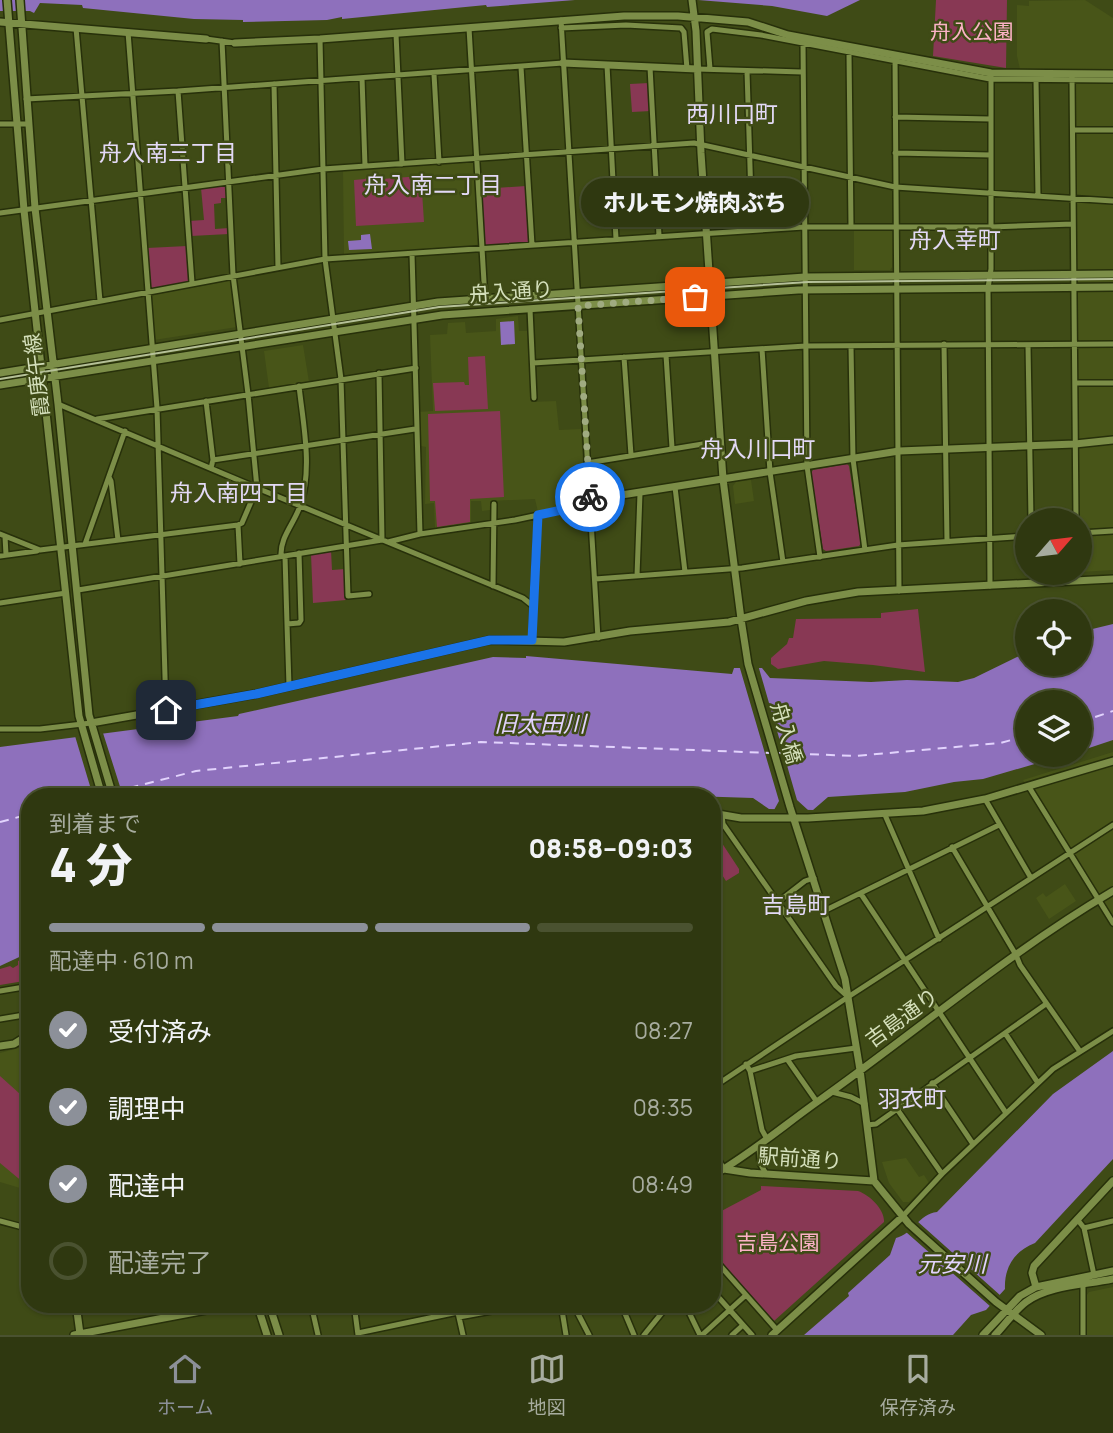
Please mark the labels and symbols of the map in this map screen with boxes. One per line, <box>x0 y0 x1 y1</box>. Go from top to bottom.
park label: 舟入公園 <box>930 17 1014 45</box>
district label: 西川口町 <box>686 97 778 129</box>
district label: 舟入南三丁目 <box>99 136 237 168</box>
district label: 舟入南二丁目 <box>364 168 502 200</box>
callout: ホルモン焼肉ぶち <box>581 178 809 227</box>
district label: 舟入幸町 <box>909 223 1001 255</box>
pin <box>665 267 725 327</box>
street label: 舟入通り <box>468 274 554 308</box>
street label: 霞庚午線 <box>17 332 55 419</box>
district label: 舟入川口町 <box>701 432 816 464</box>
courier <box>555 462 625 532</box>
district label: 舟入南四丁目 <box>170 476 308 508</box>
north arrow <box>1015 508 1092 584</box>
pin <box>136 680 196 740</box>
street label: 舟入橋 <box>765 699 809 767</box>
water label: 旧太田川 <box>494 707 589 739</box>
district label: 吉島町 <box>762 888 831 920</box>
street label: 吉島通り <box>859 981 944 1053</box>
district label: 羽衣町 <box>878 1082 947 1114</box>
street label: 駅前通り <box>757 1141 843 1175</box>
park label: 吉島公園 <box>736 1228 820 1256</box>
water label: 元安川 <box>918 1247 990 1279</box>

